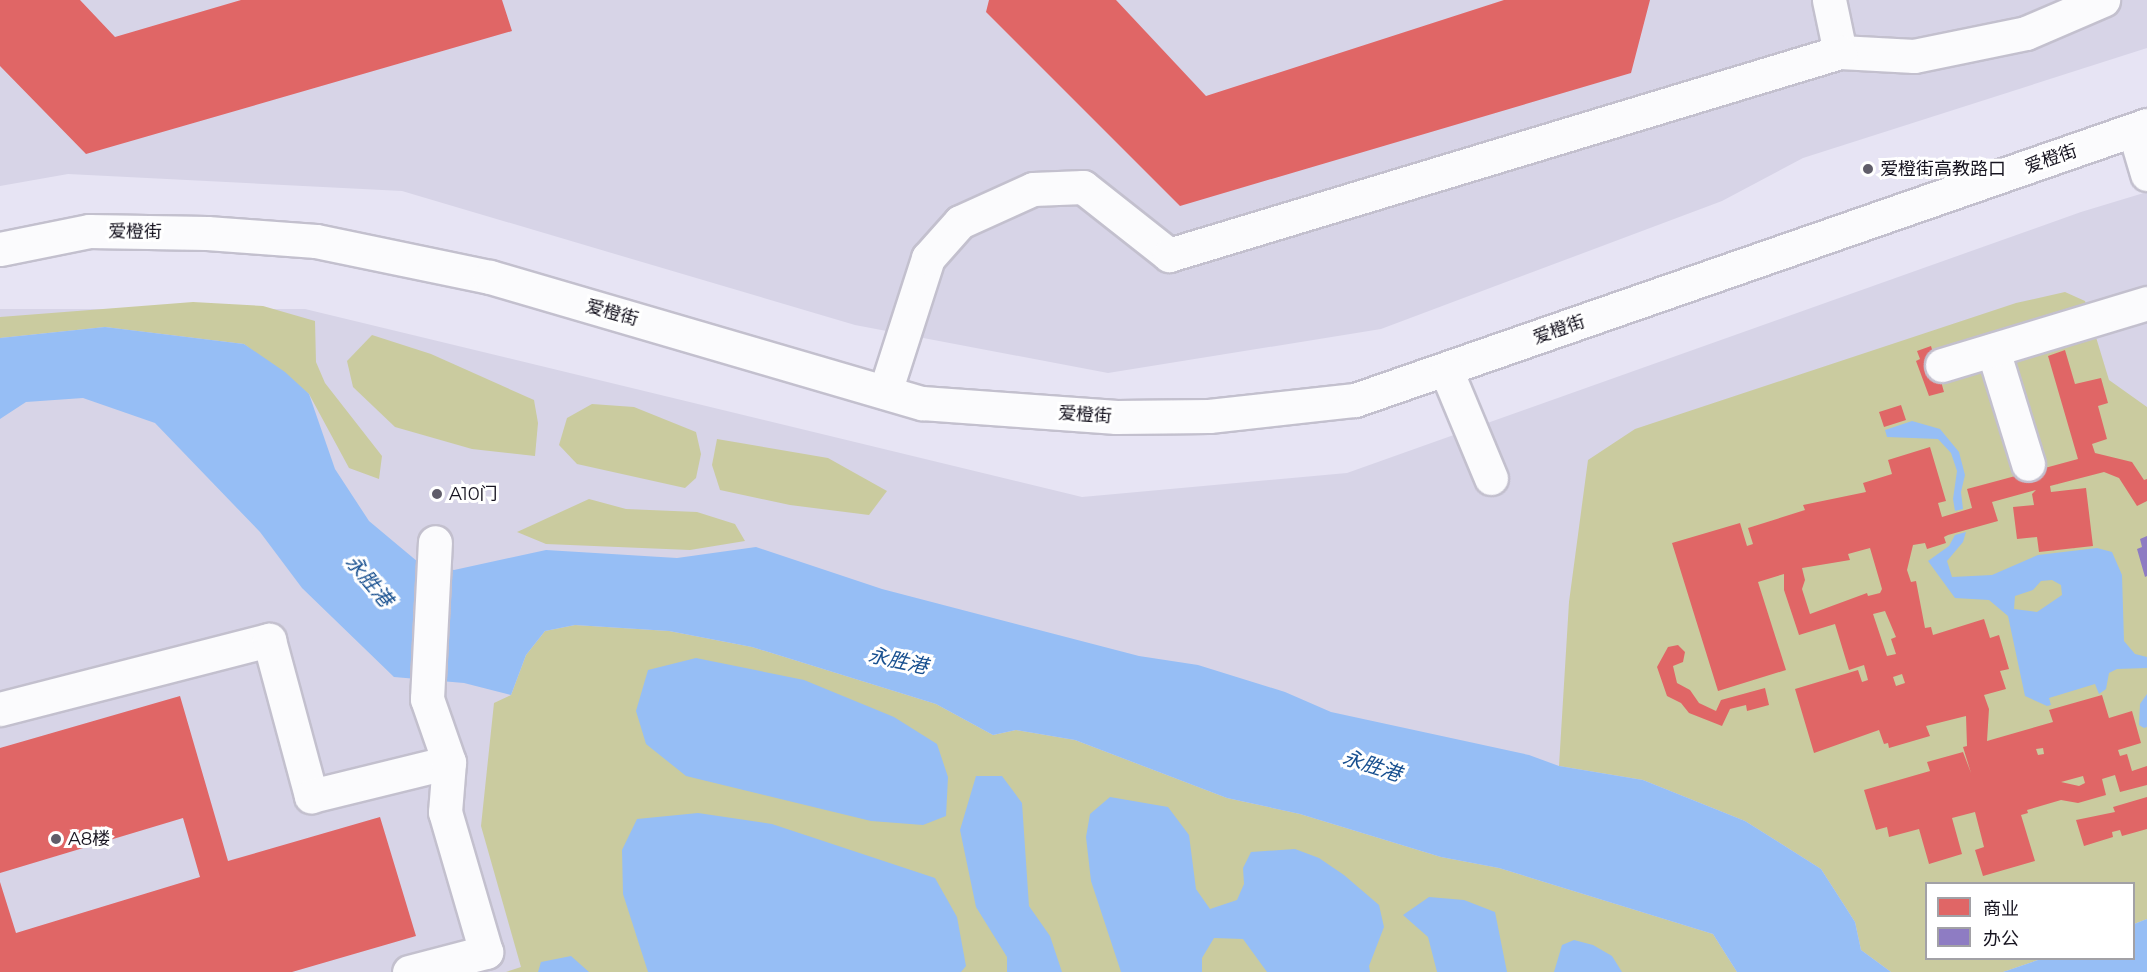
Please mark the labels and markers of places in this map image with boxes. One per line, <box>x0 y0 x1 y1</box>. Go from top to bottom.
place label: 爱橙街高教路口 <box>1880 158 2006 180</box>
marker: 爱橙街高教路口 <box>1861 162 1875 176</box>
place label: A10门 <box>449 483 498 505</box>
marker: A10门 <box>430 487 444 501</box>
place label: A8楼 <box>68 828 110 850</box>
marker: A8楼 <box>49 832 63 846</box>

